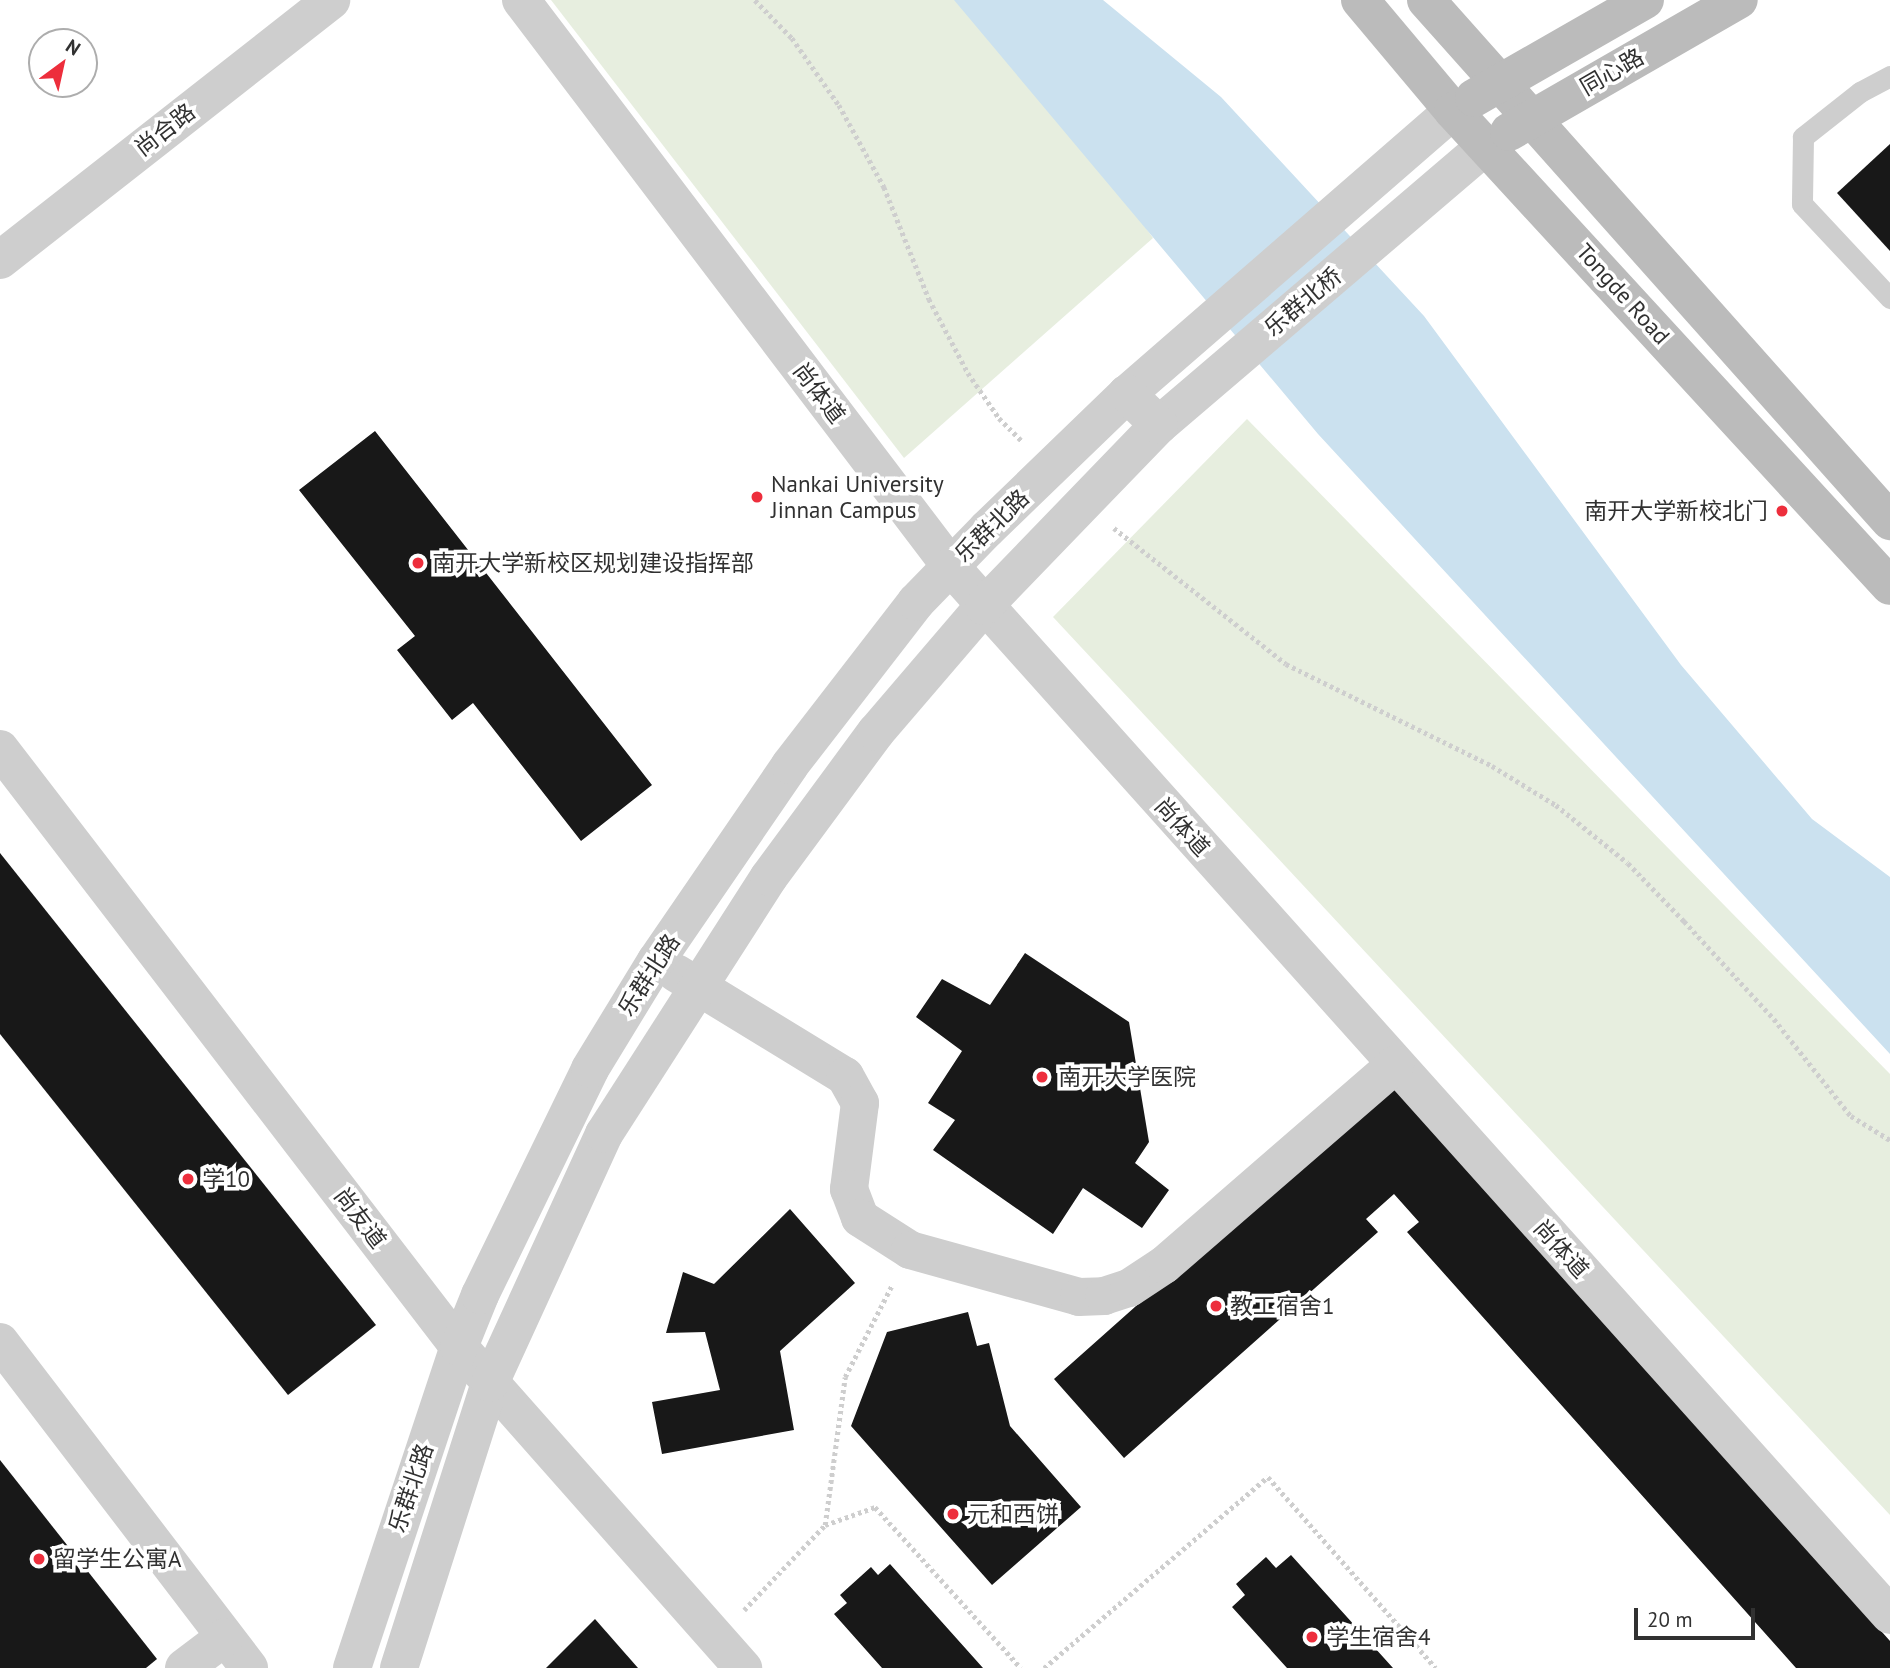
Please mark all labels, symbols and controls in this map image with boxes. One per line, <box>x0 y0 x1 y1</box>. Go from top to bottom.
north arrow <box>28 28 98 98</box>
text: N <box>62 34 85 61</box>
street label: 同心路 <box>1575 43 1649 101</box>
street label: 尚合路 <box>129 98 201 162</box>
street label: Tongde Road <box>1571 238 1675 350</box>
street label: 乐群北桥 <box>1259 262 1347 342</box>
street label: 尚体道 <box>787 357 851 429</box>
place label: Nankai University Jinnan Campus <box>771 470 944 524</box>
street label: 乐群北路 <box>949 484 1035 568</box>
marker: Nankai University Jinnan Campus <box>749 489 765 505</box>
place label: 南开大学新校北门 <box>1584 497 1768 525</box>
marker: 南开大学新校北门 <box>1774 503 1790 519</box>
place label: 南开大学新校区规划建设指挥部 <box>432 549 754 577</box>
marker: 南开大学新校区规划建设指挥部 <box>410 555 426 571</box>
street label: 尚体道 <box>1149 792 1215 862</box>
street label: 乐群北路 <box>612 929 686 1021</box>
place label: 南开大学医院 <box>1058 1063 1196 1091</box>
marker: 南开大学医院 <box>1032 1067 1052 1087</box>
place label: 学10 <box>202 1165 250 1193</box>
marker: 学10 <box>180 1171 196 1187</box>
street label: 尚友道 <box>328 1182 392 1254</box>
street label: 尚体道 <box>1528 1214 1594 1284</box>
place label: 教工宿舍1 <box>1230 1292 1335 1320</box>
marker: 教工宿舍1 <box>1208 1298 1224 1314</box>
street label: 乐群北路 <box>383 1440 439 1536</box>
place label: 元和西饼 <box>967 1500 1059 1528</box>
marker: 元和西饼 <box>945 1506 961 1522</box>
place label: 留学生公寓A <box>53 1545 181 1573</box>
marker: 留学生公寓A <box>31 1551 47 1567</box>
scale bar <box>1638 1594 1759 1638</box>
text: 20 m <box>1647 1606 1693 1633</box>
place label: 学生宿舍4 <box>1326 1623 1431 1651</box>
marker: 学生宿舍4 <box>1304 1629 1320 1645</box>

